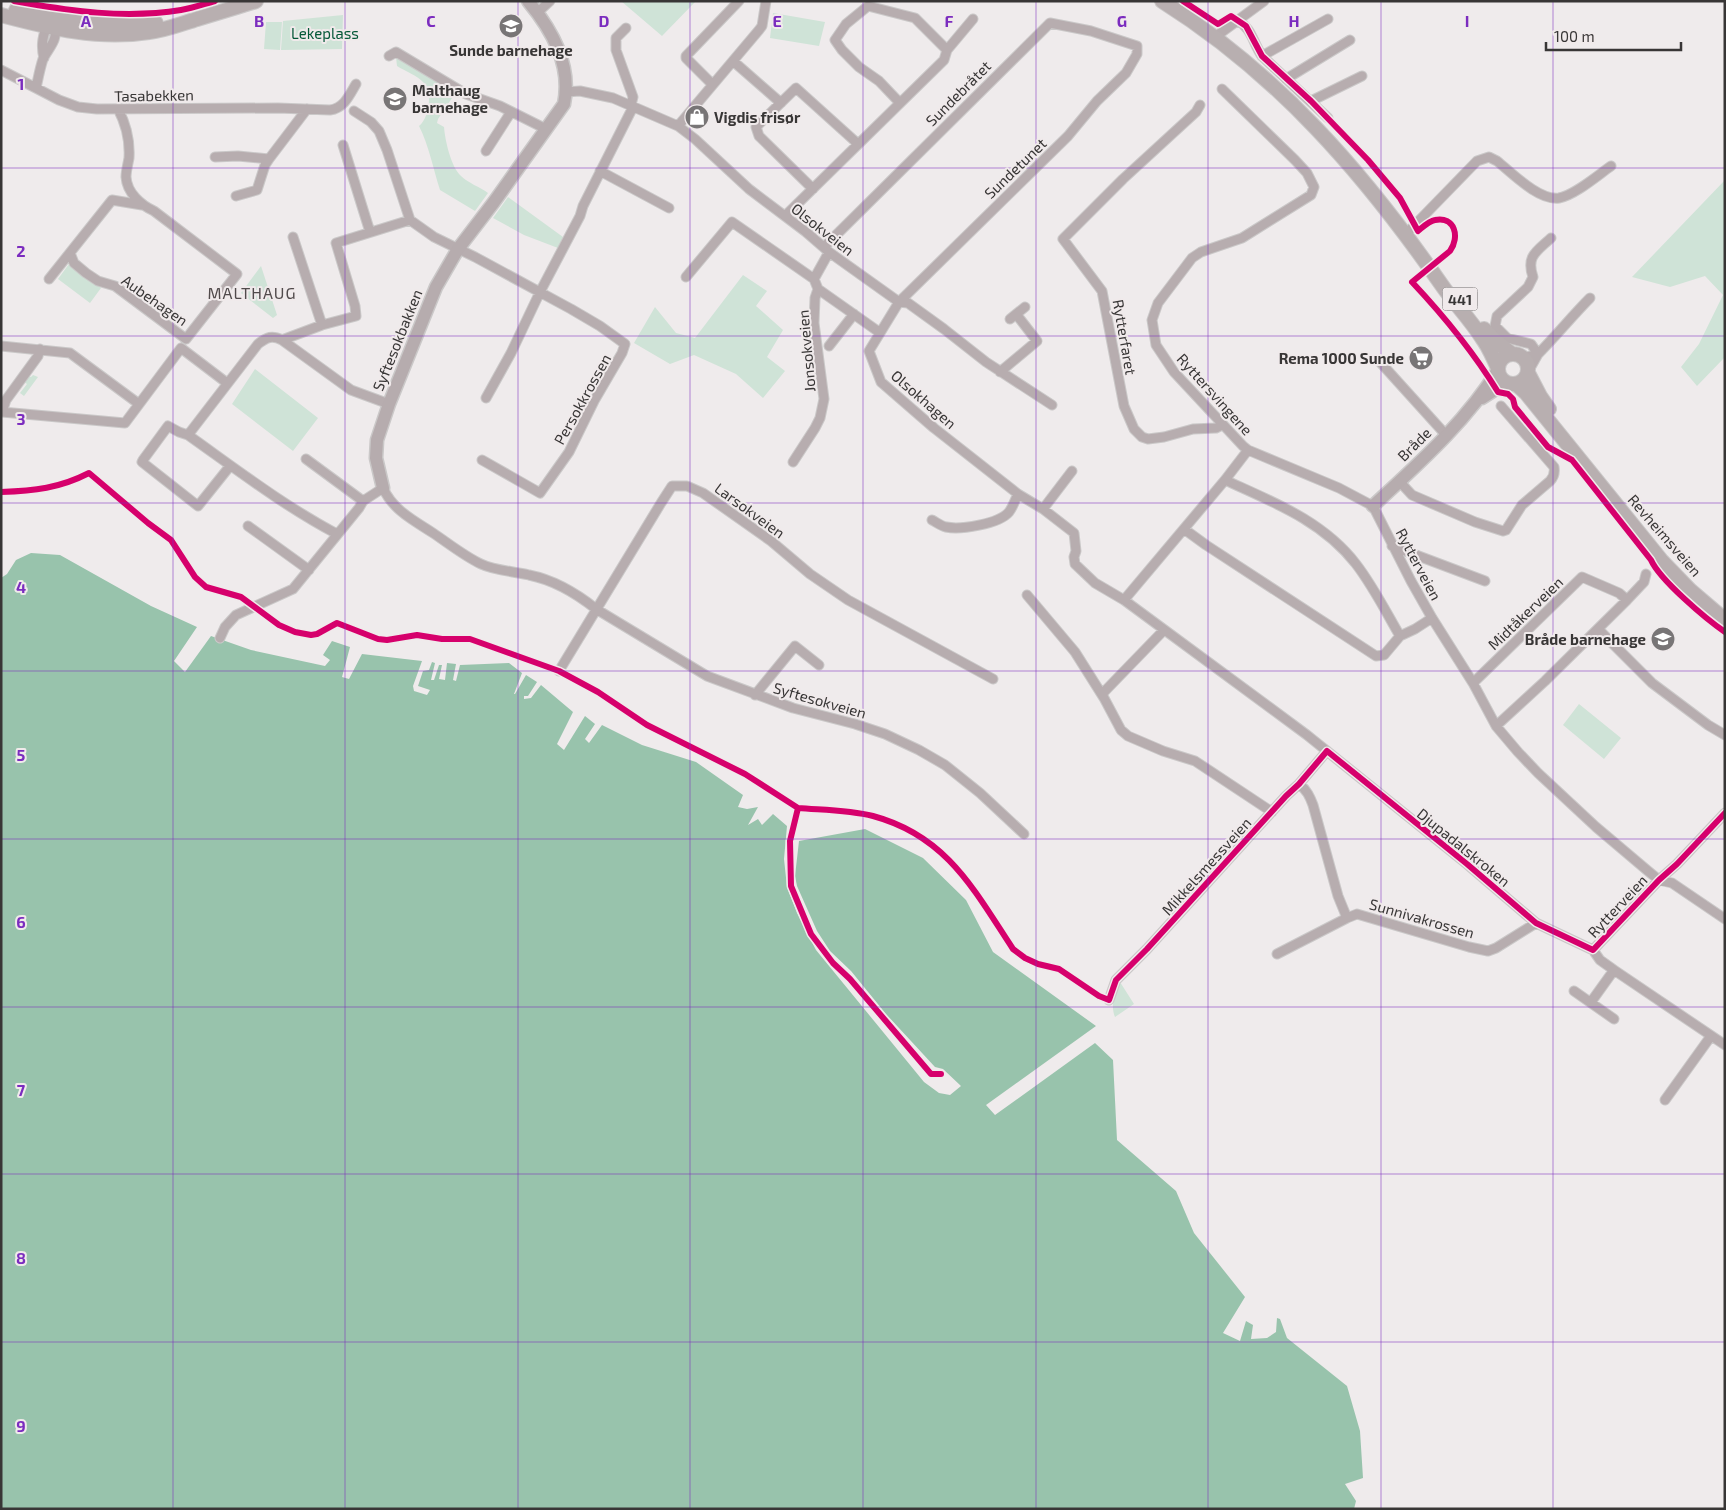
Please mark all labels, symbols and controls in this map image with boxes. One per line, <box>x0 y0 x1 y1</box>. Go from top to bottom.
text: A <box>81 11 92 30</box>
text: B <box>254 11 264 30</box>
text: C <box>426 11 436 30</box>
text: D <box>599 11 610 30</box>
text: E <box>772 11 782 30</box>
text: F <box>945 11 954 30</box>
text: G <box>1117 11 1127 30</box>
text: H <box>1288 11 1300 30</box>
text: I <box>1465 11 1469 30</box>
school or university icon: Sunde barnehage <box>498 13 524 39</box>
scale bar <box>1546 20 1681 52</box>
park label: Lekeplass <box>291 24 359 42</box>
text: 100 m <box>1554 27 1595 45</box>
place label: Sunde barnehage <box>449 41 573 59</box>
street label: Sundebråtet <box>922 57 994 129</box>
text: 1 <box>18 74 24 93</box>
place label: Malthaug barnehage <box>412 81 488 116</box>
street label: Tasabekken <box>114 85 194 105</box>
school or university icon: Malthaug barnehage <box>382 86 408 112</box>
shop icon: Vigdis frisør <box>684 104 710 130</box>
place label: Vigdis frisør <box>714 108 801 126</box>
street label: Sundetunet <box>980 134 1050 202</box>
street label: Olsokveien <box>788 199 858 259</box>
text: 2 <box>16 241 26 260</box>
street label: Aubehagen <box>118 271 192 329</box>
district label: MALTHAUG <box>207 283 297 302</box>
street label: Syftesokbakken <box>368 287 426 393</box>
road number: 441 <box>1442 288 1478 310</box>
street label: Rytterfaret <box>1110 298 1141 376</box>
street label: Jonsokveien <box>793 309 819 393</box>
supermarket icon: Rema 1000 Sunde <box>1408 345 1434 371</box>
street label: Ryttersvingene <box>1174 349 1256 439</box>
place label: Rema 1000 Sunde <box>1279 349 1404 367</box>
street label: Persokkrossen <box>550 351 614 447</box>
street label: Olsokhagen <box>888 366 960 432</box>
text: 3 <box>16 409 26 428</box>
street label: Bråde <box>1393 423 1435 465</box>
street label: Larsokveien <box>711 479 789 541</box>
street label: Revheimsveien <box>1624 490 1706 580</box>
street label: Rytterveien <box>1392 525 1446 603</box>
street label: Midtåkerveien <box>1484 573 1566 653</box>
text: 4 <box>16 577 26 596</box>
school or university icon: Bråde barnehage <box>1650 626 1676 652</box>
place label: Bråde barnehage <box>1525 630 1646 648</box>
street label: Syftesokveien <box>771 678 869 722</box>
text: 5 <box>17 745 26 764</box>
street label: Djupadalskroken <box>1413 804 1514 891</box>
street label: Mikkelsmessveien <box>1158 814 1254 918</box>
street label: Rytterveien <box>1583 871 1651 941</box>
street label: Sunnivakrossen <box>1368 894 1476 942</box>
text: 6 <box>16 912 26 931</box>
text: 7 <box>17 1080 26 1099</box>
text: 8 <box>16 1248 26 1267</box>
text: 9 <box>16 1416 26 1435</box>

